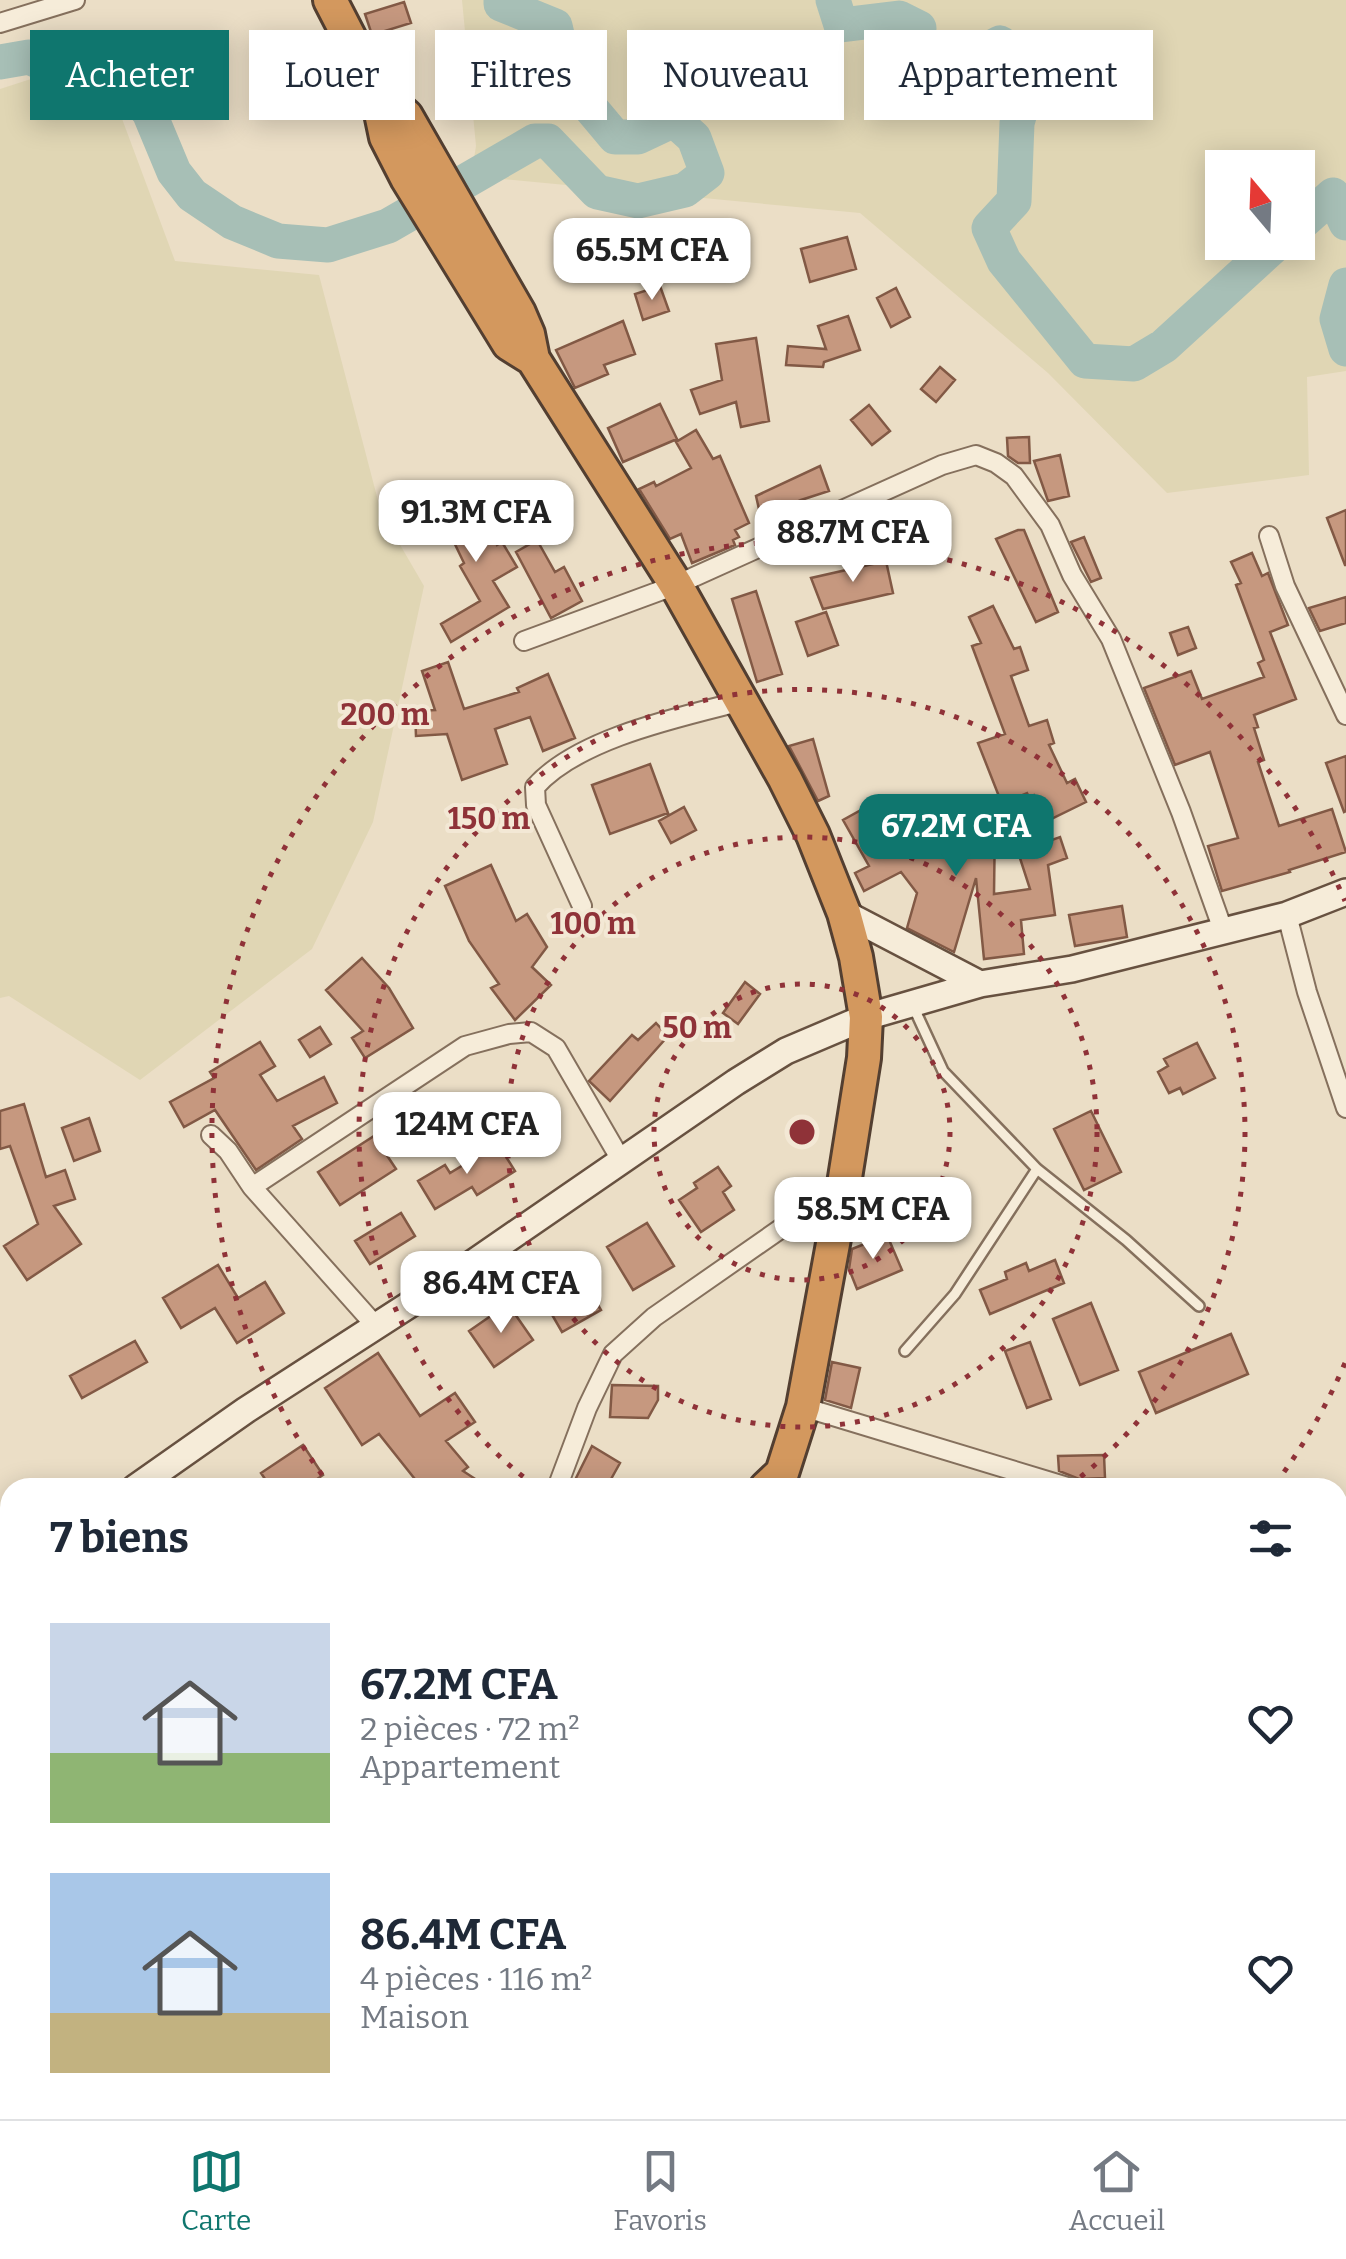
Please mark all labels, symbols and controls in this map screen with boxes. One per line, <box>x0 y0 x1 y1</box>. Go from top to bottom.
chip: Acheter <box>30 30 229 120</box>
chip: Louer <box>249 30 415 120</box>
chip: Filtres <box>435 30 607 120</box>
chip: Nouveau <box>627 30 844 120</box>
chip: Appartement <box>864 30 1153 120</box>
north arrow <box>1205 150 1315 260</box>
map controls <box>1205 150 1315 260</box>
pin: 65.5M CFA <box>538 218 766 303</box>
text: 65.5M CFA <box>576 231 728 269</box>
pin: 91.3M CFA <box>362 480 590 565</box>
text: 91.3M CFA <box>401 493 551 531</box>
pin: 88.7M CFA <box>739 500 967 585</box>
text: 88.7M CFA <box>777 513 929 551</box>
text: 200 m <box>340 697 430 733</box>
pin: 67.2M CFA <box>842 794 1070 879</box>
text: 150 m <box>448 801 531 837</box>
text: 67.2M CFA <box>881 807 1031 845</box>
text: 100 m <box>550 906 636 942</box>
text: 50 m <box>662 1010 732 1046</box>
pin: 124M CFA <box>364 1092 570 1177</box>
text: 124M CFA <box>395 1105 539 1143</box>
centre of rings <box>784 1114 820 1150</box>
pin: 58.5M CFA <box>759 1177 987 1262</box>
text: 58.5M CFA <box>796 1190 950 1228</box>
pin: 86.4M CFA <box>387 1251 615 1336</box>
text: 86.4M CFA <box>422 1264 580 1302</box>
icon: filters <box>1243 1511 1298 1566</box>
text: 7 biens <box>50 1513 189 1563</box>
text: 67.2M CFA <box>360 1660 558 1710</box>
icon: home <box>130 1663 250 1783</box>
icon: heart <box>1243 1696 1298 1751</box>
text: 2 pièces · 72 m² <box>360 1710 580 1748</box>
text: Appartement <box>360 1748 560 1786</box>
text: 86.4M CFA <box>360 1910 566 1960</box>
icon: home <box>130 1913 250 2033</box>
icon: heart <box>1243 1946 1298 2001</box>
text: 4 pièces · 116 m² <box>360 1960 592 1998</box>
text: Maison <box>360 1998 469 2036</box>
tab: Carte <box>181 2144 251 2237</box>
tab: Favoris <box>613 2144 707 2237</box>
tab: Accueil <box>1069 2144 1165 2237</box>

